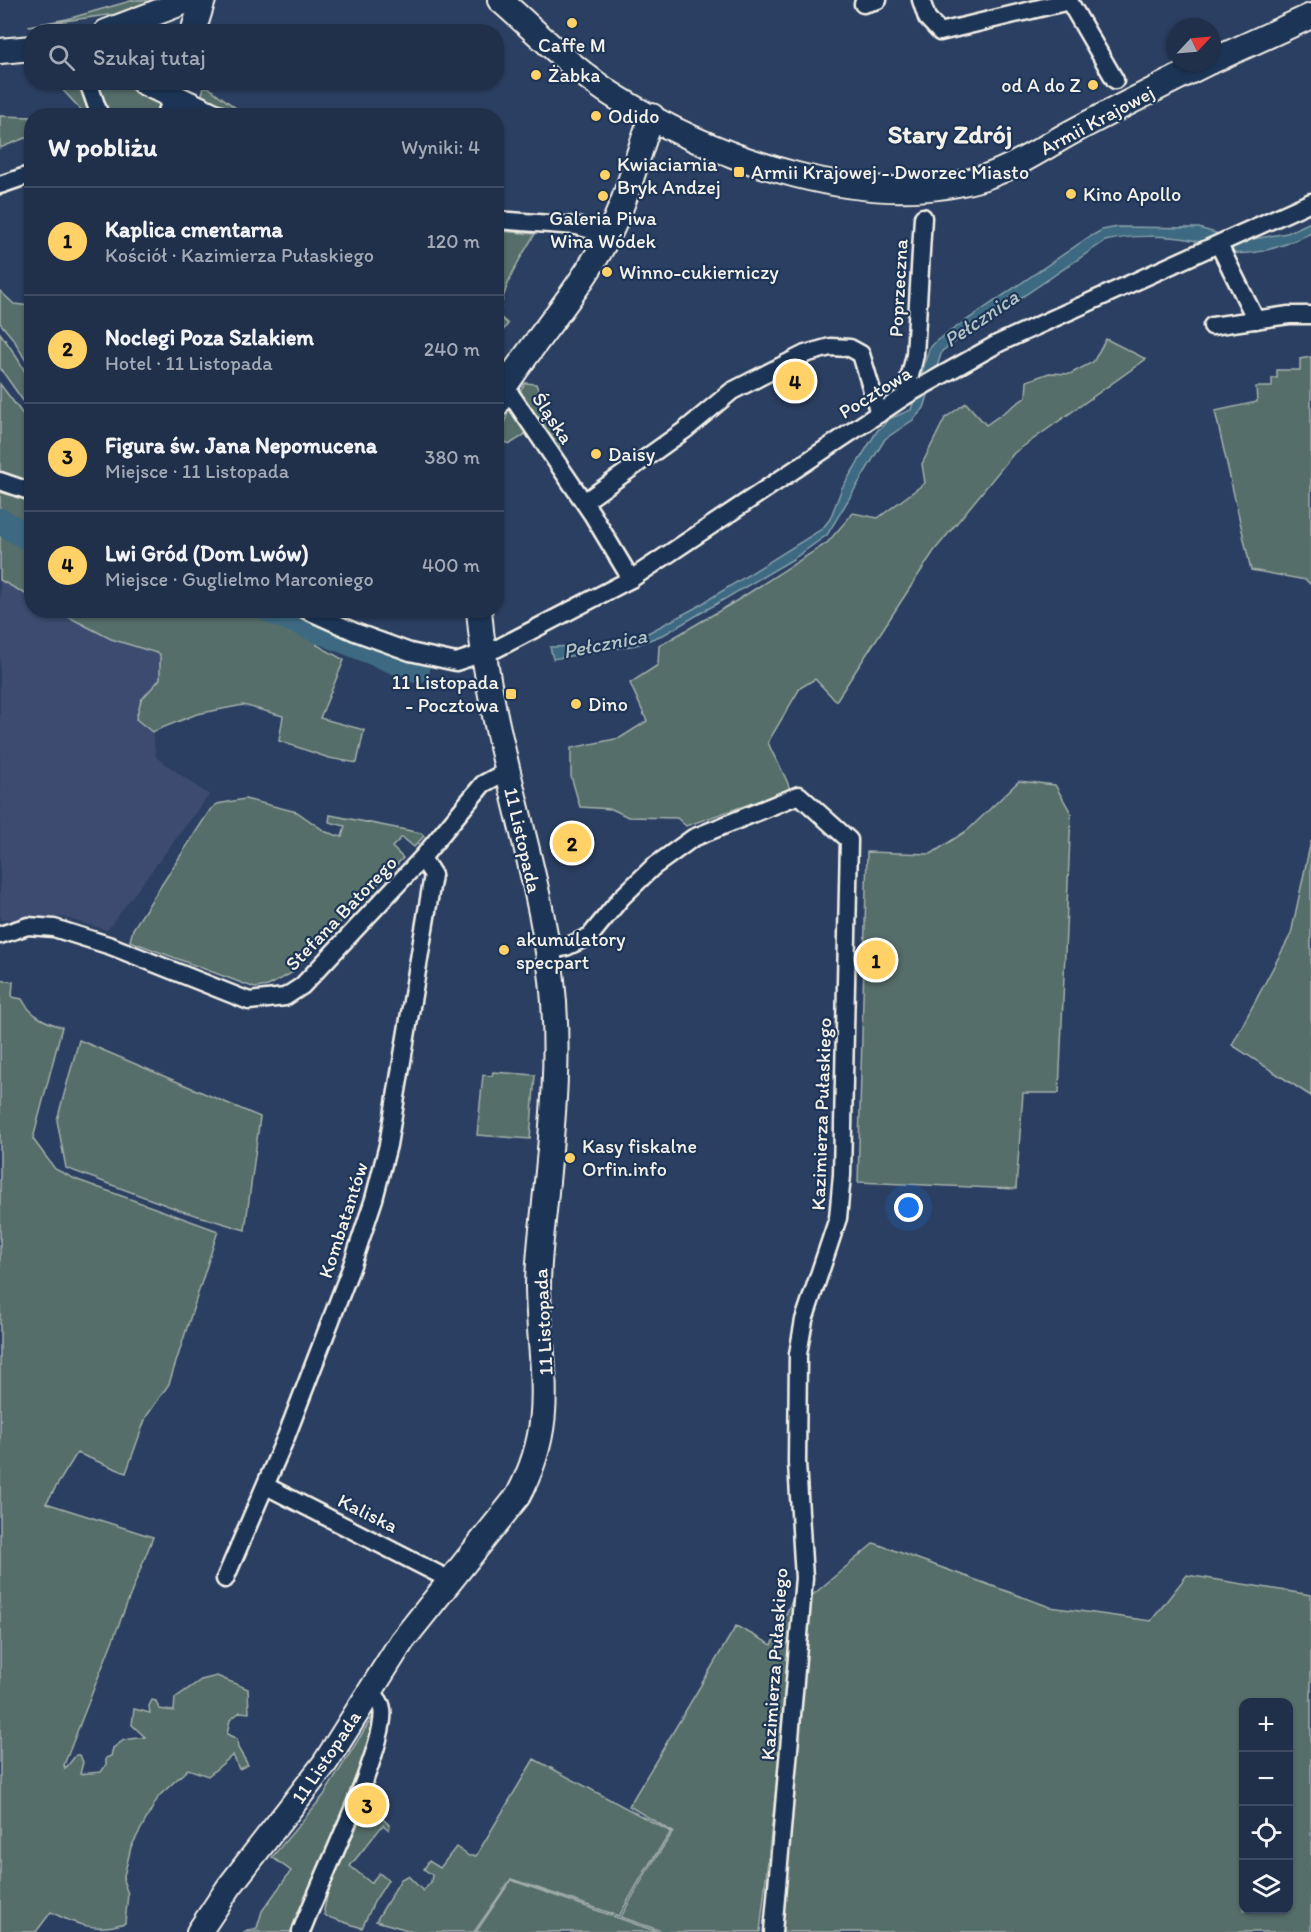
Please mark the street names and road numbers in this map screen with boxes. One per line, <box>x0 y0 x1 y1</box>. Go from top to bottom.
street label: Armii Krajowej <box>1036 80 1158 160</box>
street label: Poprzeczna <box>883 238 913 338</box>
street label: Pocztowa <box>834 360 916 424</box>
street label: Śląska <box>527 388 579 449</box>
street label: 11 Listopada <box>499 785 547 896</box>
street label: Stefana Batorego <box>280 851 402 975</box>
street label: Kazimierza Pułaskiego <box>806 1017 836 1211</box>
street label: Kombatantów <box>313 1159 373 1281</box>
street label: 11 Listopada <box>528 1267 558 1376</box>
street label: Kaliska <box>334 1488 402 1538</box>
street label: Kazimierza Pułaskiego <box>755 1567 793 1761</box>
street label: 11 Listopada <box>286 1705 366 1808</box>

